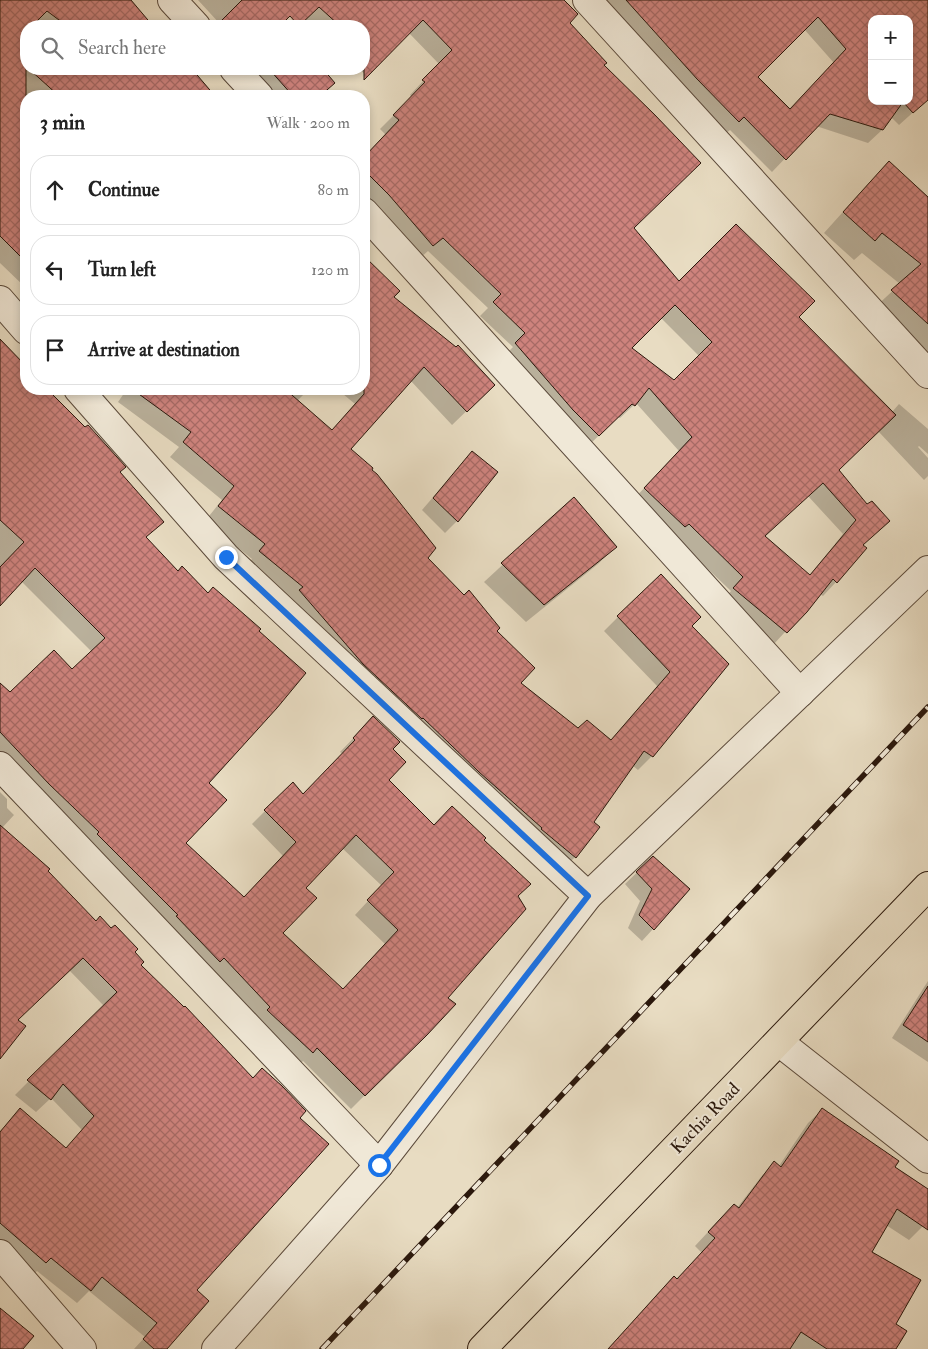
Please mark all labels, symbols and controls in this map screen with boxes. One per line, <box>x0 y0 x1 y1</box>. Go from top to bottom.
map controls <box>868 15 913 105</box>
button: + <box>868 15 913 60</box>
search box <box>20 20 370 75</box>
icon: search <box>38 34 66 62</box>
text: Search here <box>78 36 166 60</box>
button: − <box>868 60 913 105</box>
text: 3 min <box>40 109 85 136</box>
text: Walk · 200 m <box>267 113 350 133</box>
icon: ahead <box>41 176 69 204</box>
text: Continue <box>88 178 159 202</box>
text: 80 m <box>318 180 349 200</box>
icon: left <box>41 256 69 284</box>
text: Turn left <box>88 258 156 282</box>
text: 120 m <box>311 260 349 280</box>
icon: arrive <box>41 336 69 364</box>
text: Arrive at destination <box>88 338 240 362</box>
route end <box>215 546 238 569</box>
street label: Kachia Road <box>666 1078 745 1159</box>
route start <box>368 1154 391 1177</box>

